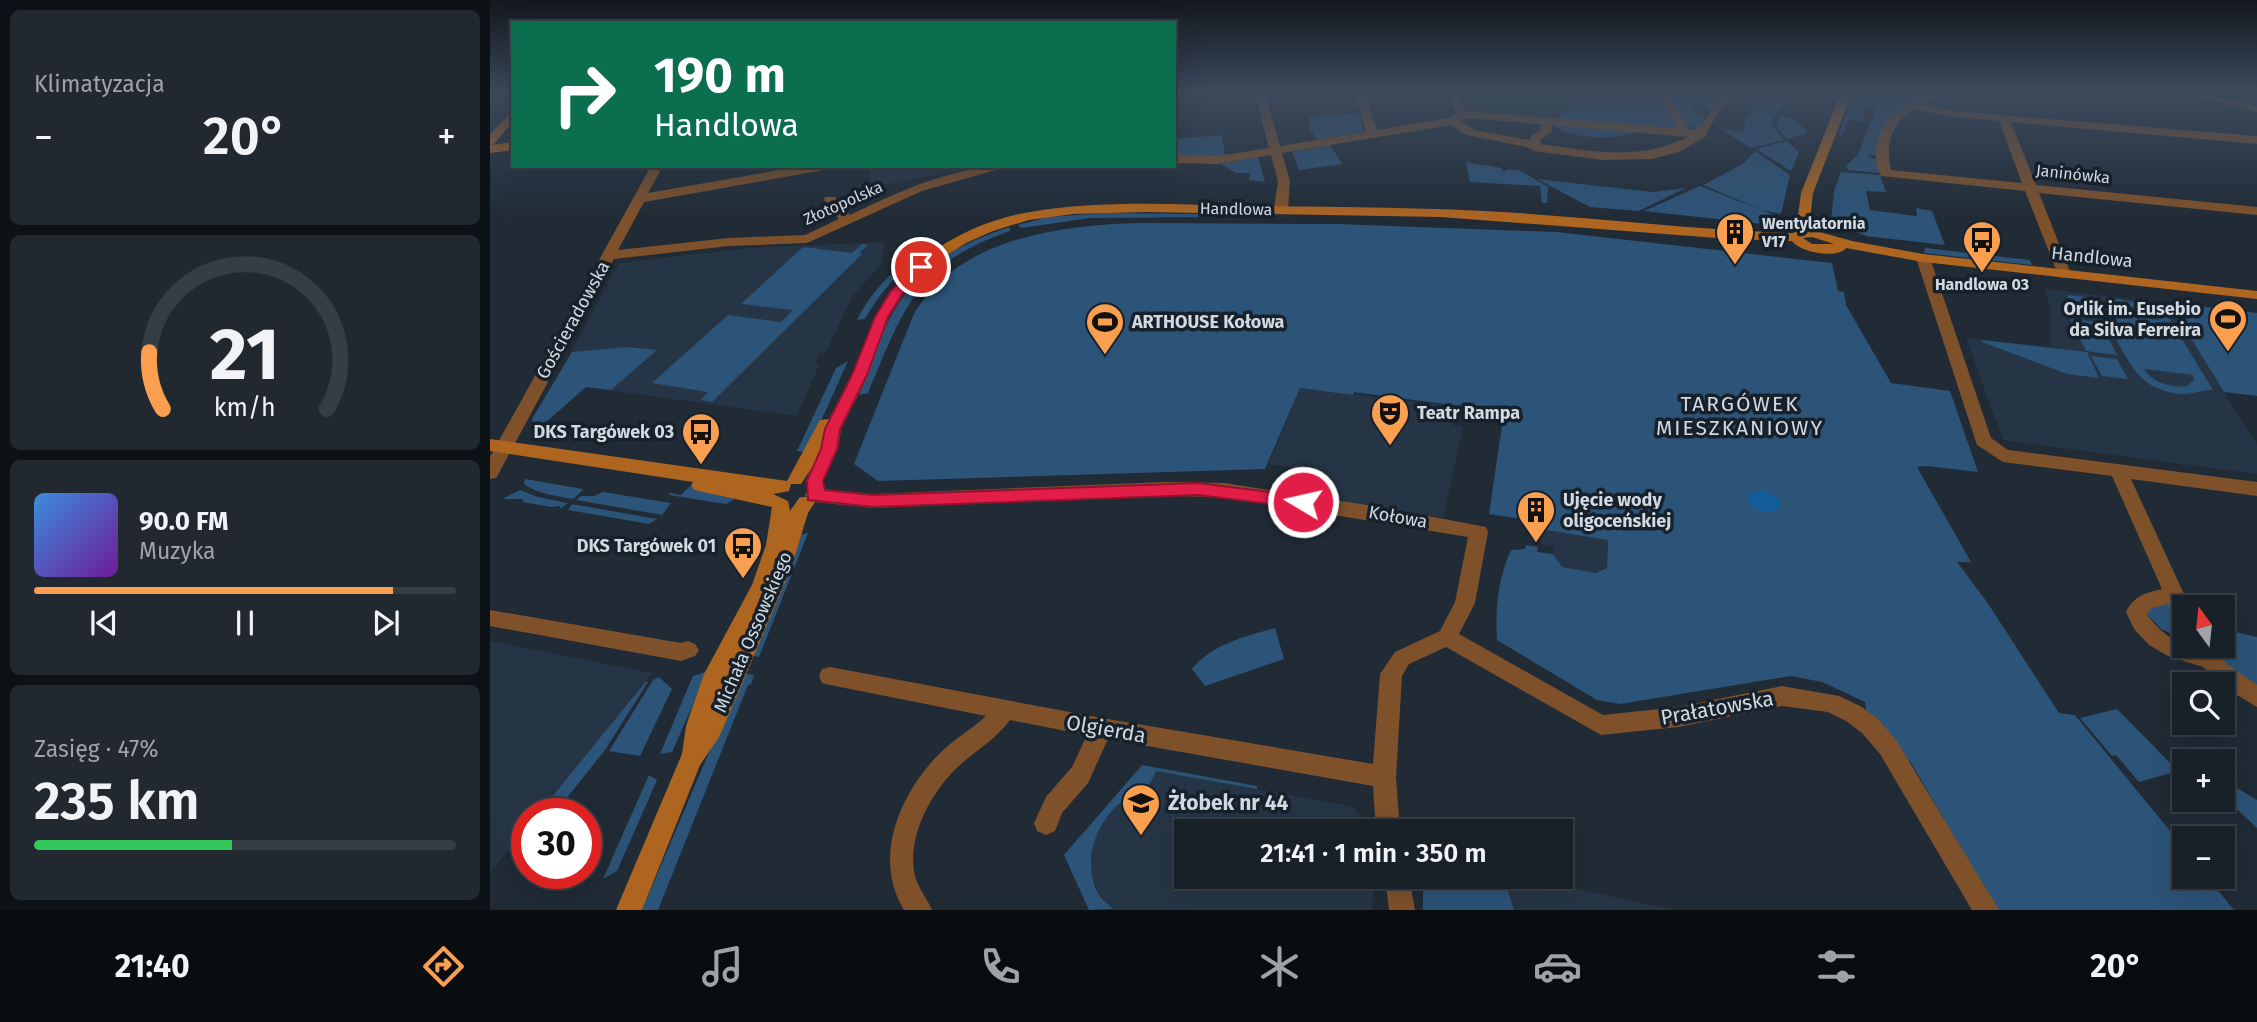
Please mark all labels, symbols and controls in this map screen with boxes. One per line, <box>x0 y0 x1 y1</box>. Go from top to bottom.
text: 190 m <box>654 46 786 105</box>
icon: right <box>539 49 630 140</box>
text: Klimatyzacja <box>34 70 165 98</box>
text: 20° <box>203 105 287 168</box>
text: Handlowa <box>654 106 799 144</box>
text: − <box>34 114 53 160</box>
text: + <box>437 114 456 160</box>
street label: Janinówka <box>2035 161 2111 187</box>
street label: Złotopolska <box>800 177 886 229</box>
street label: Handlowa <box>1200 199 1272 219</box>
building icon: Wentylatornia V17 <box>1714 211 1756 266</box>
place label: Wentylatornia V17 <box>1761 214 1866 251</box>
bus stop icon: Handlowa 03 <box>1961 219 2003 274</box>
pin <box>891 237 951 297</box>
street label: Handlowa <box>2050 242 2134 272</box>
icon: arrive <box>902 248 940 286</box>
street label: Gościeradowska <box>532 257 614 383</box>
place label: Handlowa 03 <box>1935 275 2029 294</box>
place label: Orlik im. Eusebio da Silva Ferreira <box>2063 298 2201 341</box>
sports icon: Orlik im. Eusebio da Silva Ferreira <box>2207 298 2249 353</box>
sports icon: ARTHOUSE Kołowa <box>1084 301 1126 356</box>
text: 21 <box>210 311 280 398</box>
place label: ARTHOUSE Kołowa <box>1131 311 1285 333</box>
district label: TARGÓWEK MIESZKANIOWY <box>1656 391 1824 441</box>
text: km/h <box>214 392 276 422</box>
theatre icon: Teatr Rampa <box>1369 392 1411 447</box>
place label: Teatr Rampa <box>1417 402 1520 424</box>
bus stop icon: DKS Targówek 03 <box>680 411 722 466</box>
place label: DKS Targówek 03 <box>533 421 674 443</box>
position arrow <box>1266 465 1340 539</box>
building icon: Ujęcie wody oligoceńskiej <box>1515 489 1557 544</box>
place label: Ujęcie wody oligoceńskiej <box>1563 489 1671 532</box>
street label: Kołowa <box>1367 501 1429 533</box>
text: 90.0 FM <box>139 506 228 537</box>
bus stop icon: DKS Targówek 01 <box>722 525 764 580</box>
place label: DKS Targówek 01 <box>577 535 716 557</box>
text: Muzyka <box>139 537 216 565</box>
street label: Michała Ossowskiego <box>709 548 797 716</box>
north arrow <box>2172 595 2235 658</box>
map controls <box>2172 595 2235 889</box>
icon: previous <box>85 604 123 642</box>
icon: pause <box>226 604 264 642</box>
icon: next <box>367 604 405 642</box>
button: search <box>2172 672 2235 735</box>
street label: Prałatowska <box>1658 685 1776 731</box>
street label: Olgierda <box>1064 709 1148 749</box>
text: Zasięg · 47% <box>34 735 159 763</box>
button: + <box>2172 749 2235 812</box>
text: 235 km <box>34 770 200 833</box>
school or university icon: Żłobek nr 44 <box>1120 782 1162 837</box>
place label: Żłobek nr 44 <box>1168 789 1289 816</box>
speed limit sign: 30 <box>511 798 602 889</box>
button: − <box>2172 826 2235 889</box>
text: 21:41 · 1 min · 350 m <box>1260 838 1487 869</box>
icon: directions <box>419 942 468 991</box>
icon: music <box>698 942 747 991</box>
icon: phone <box>976 942 1025 991</box>
icon: climate <box>1255 942 1304 991</box>
icon: car <box>1533 942 1582 991</box>
icon: filters <box>1812 942 1861 991</box>
text: 21:40 <box>115 947 190 985</box>
text: 20° <box>2090 947 2142 985</box>

